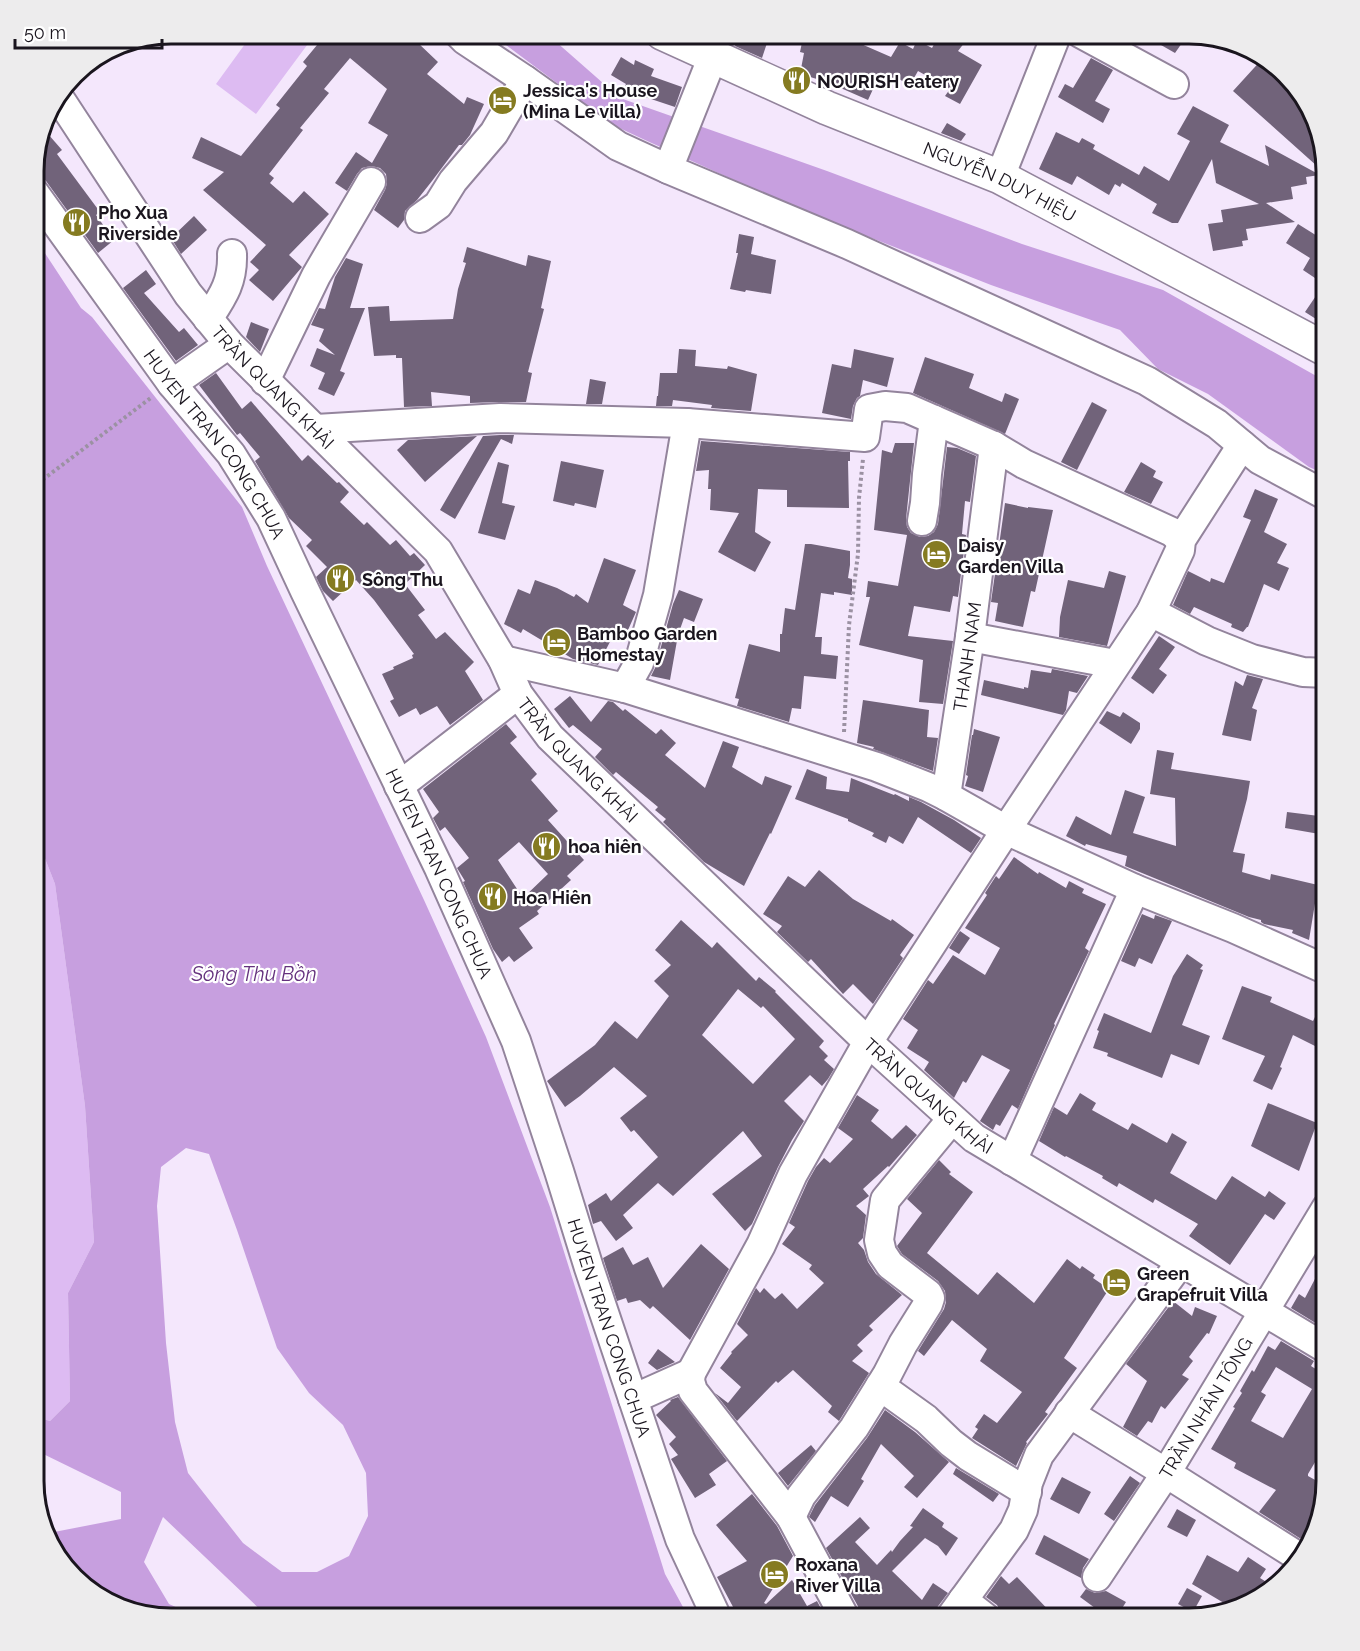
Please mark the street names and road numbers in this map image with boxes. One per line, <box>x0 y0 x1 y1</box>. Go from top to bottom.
street label: NGUYỄN DUY HIỆU <box>920 137 1080 226</box>
street label: TRẦN QUANG KHẢI <box>208 321 339 453</box>
street label: HUYEN TRAN CONG CHUA <box>140 345 290 542</box>
street label: THANH NAM <box>948 601 985 713</box>
street label: TRẦN QUANG KHẢI <box>514 693 643 826</box>
street label: HUYEN TRAN CONG CHUA <box>382 765 497 981</box>
street label: TRẦN QUANG KHẢI <box>860 1033 997 1158</box>
street label: HUYEN TRAN CONG CHUA <box>564 1216 655 1440</box>
street label: TRẦN NHÂN TÔNG <box>1155 1333 1256 1482</box>

